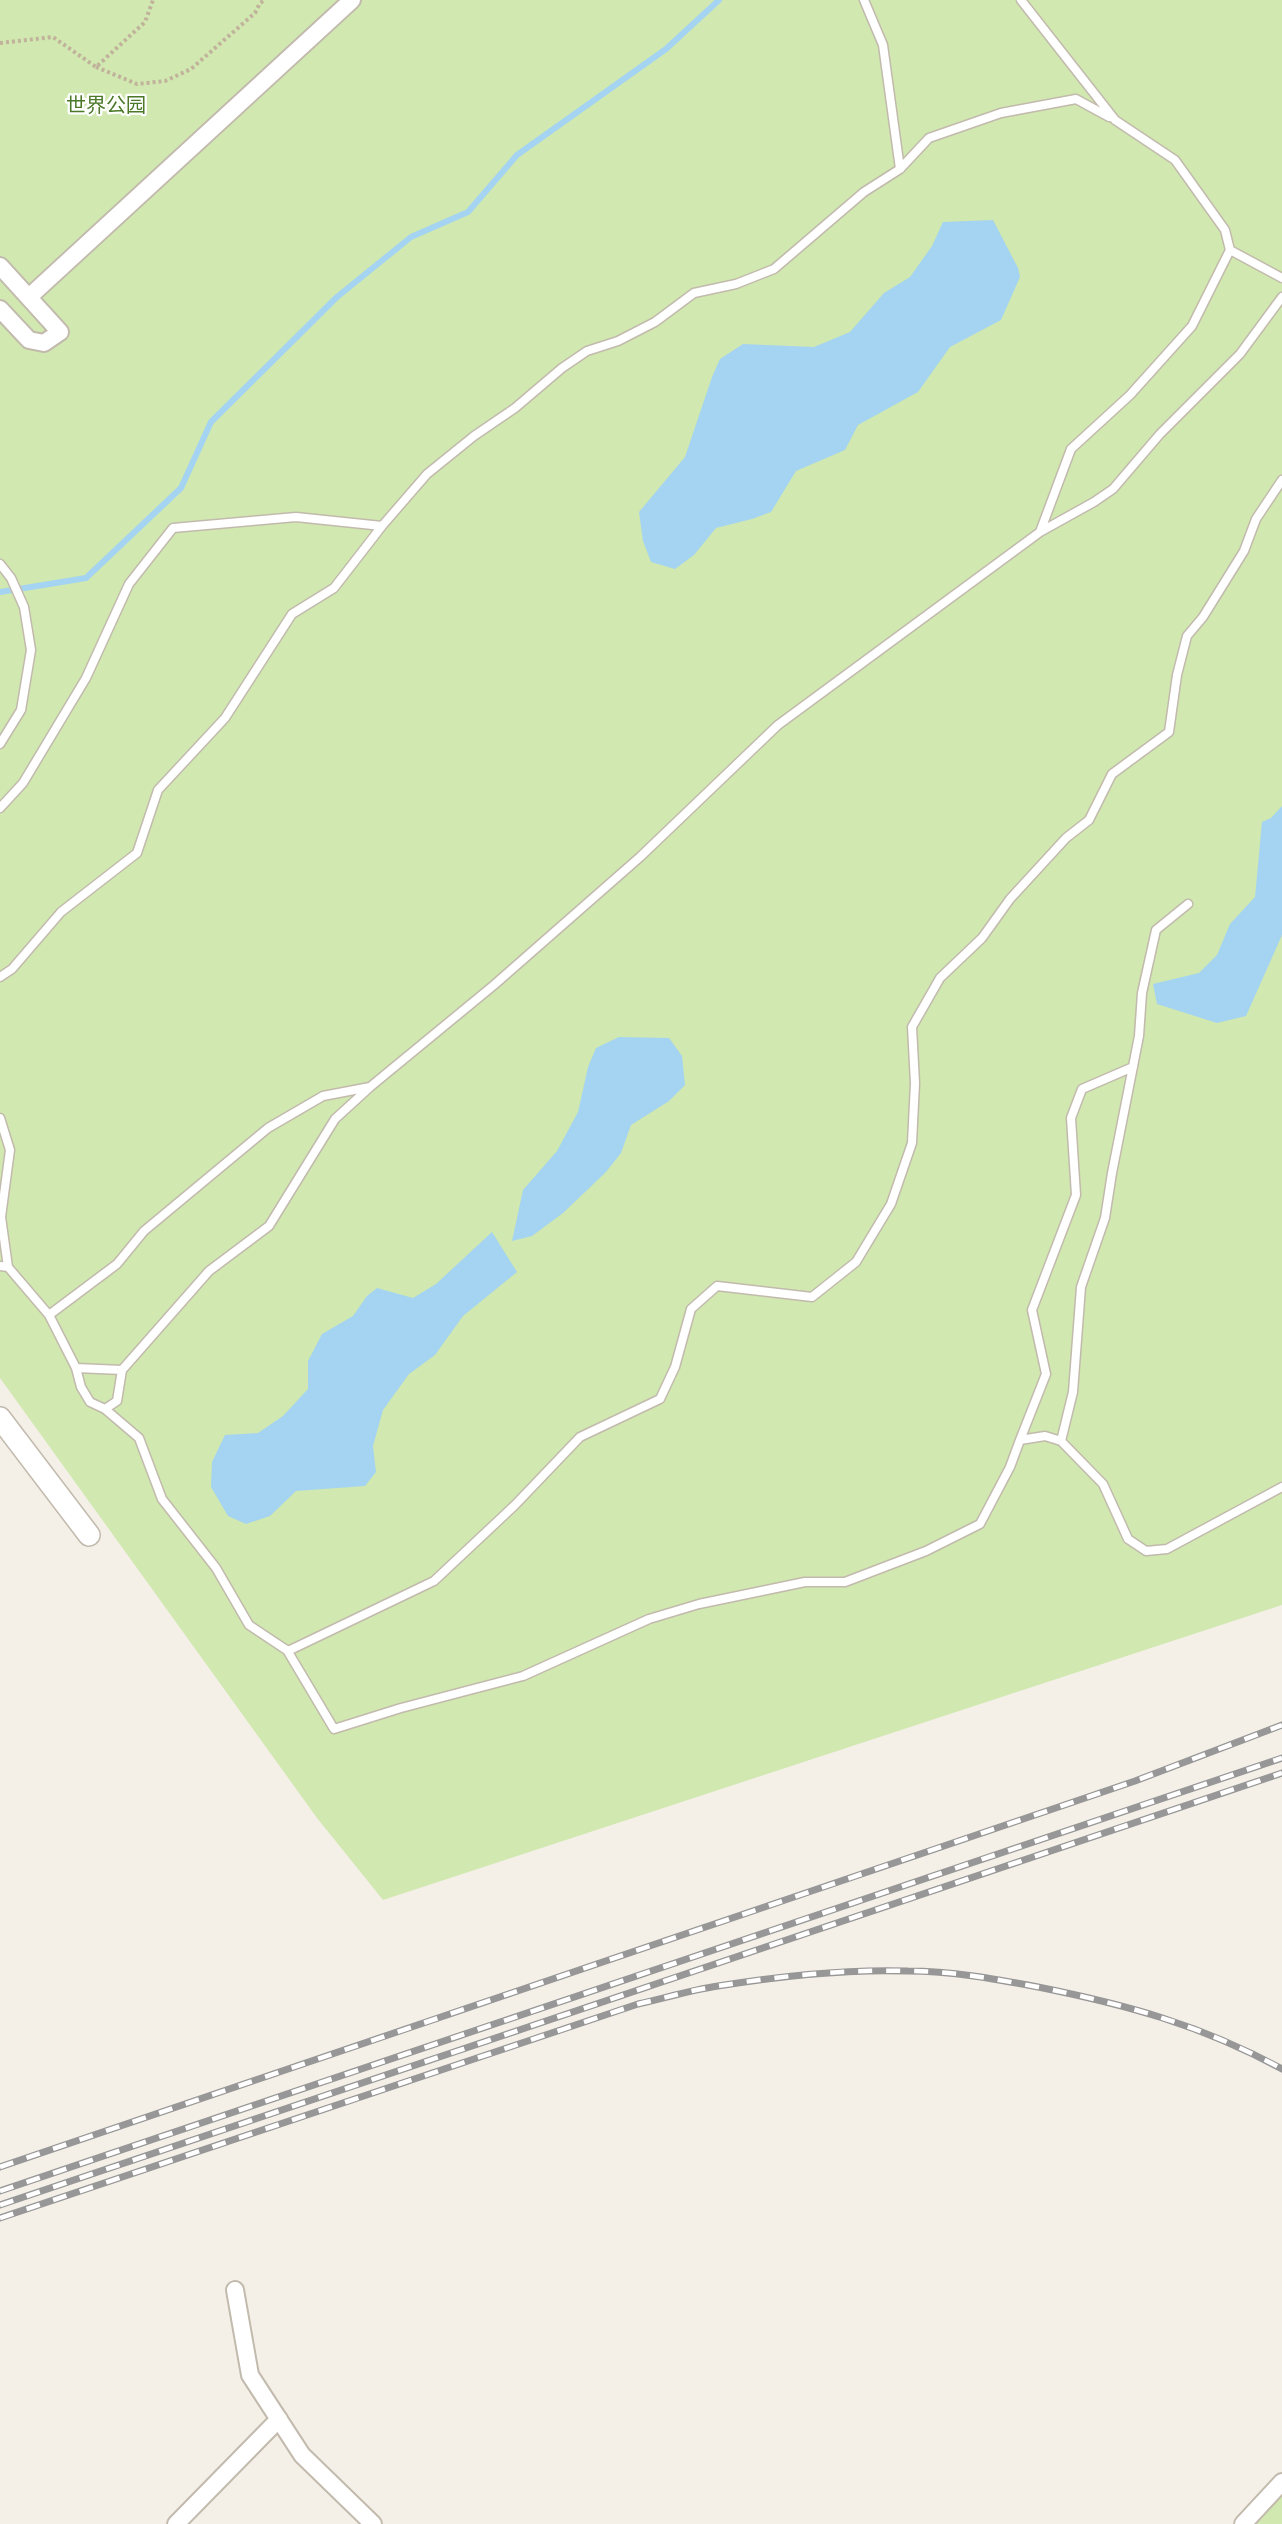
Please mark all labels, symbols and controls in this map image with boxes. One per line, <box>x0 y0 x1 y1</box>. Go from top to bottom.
park label: 世界公园 <box>66 94 146 118</box>

